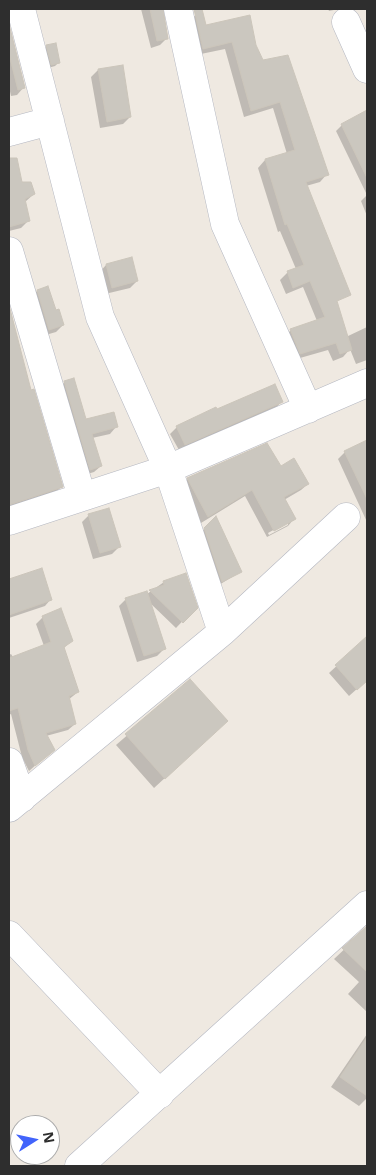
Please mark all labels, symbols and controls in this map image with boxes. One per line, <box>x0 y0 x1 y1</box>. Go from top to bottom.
north arrow <box>10 1115 60 1165</box>
text: N <box>39 1130 60 1145</box>

